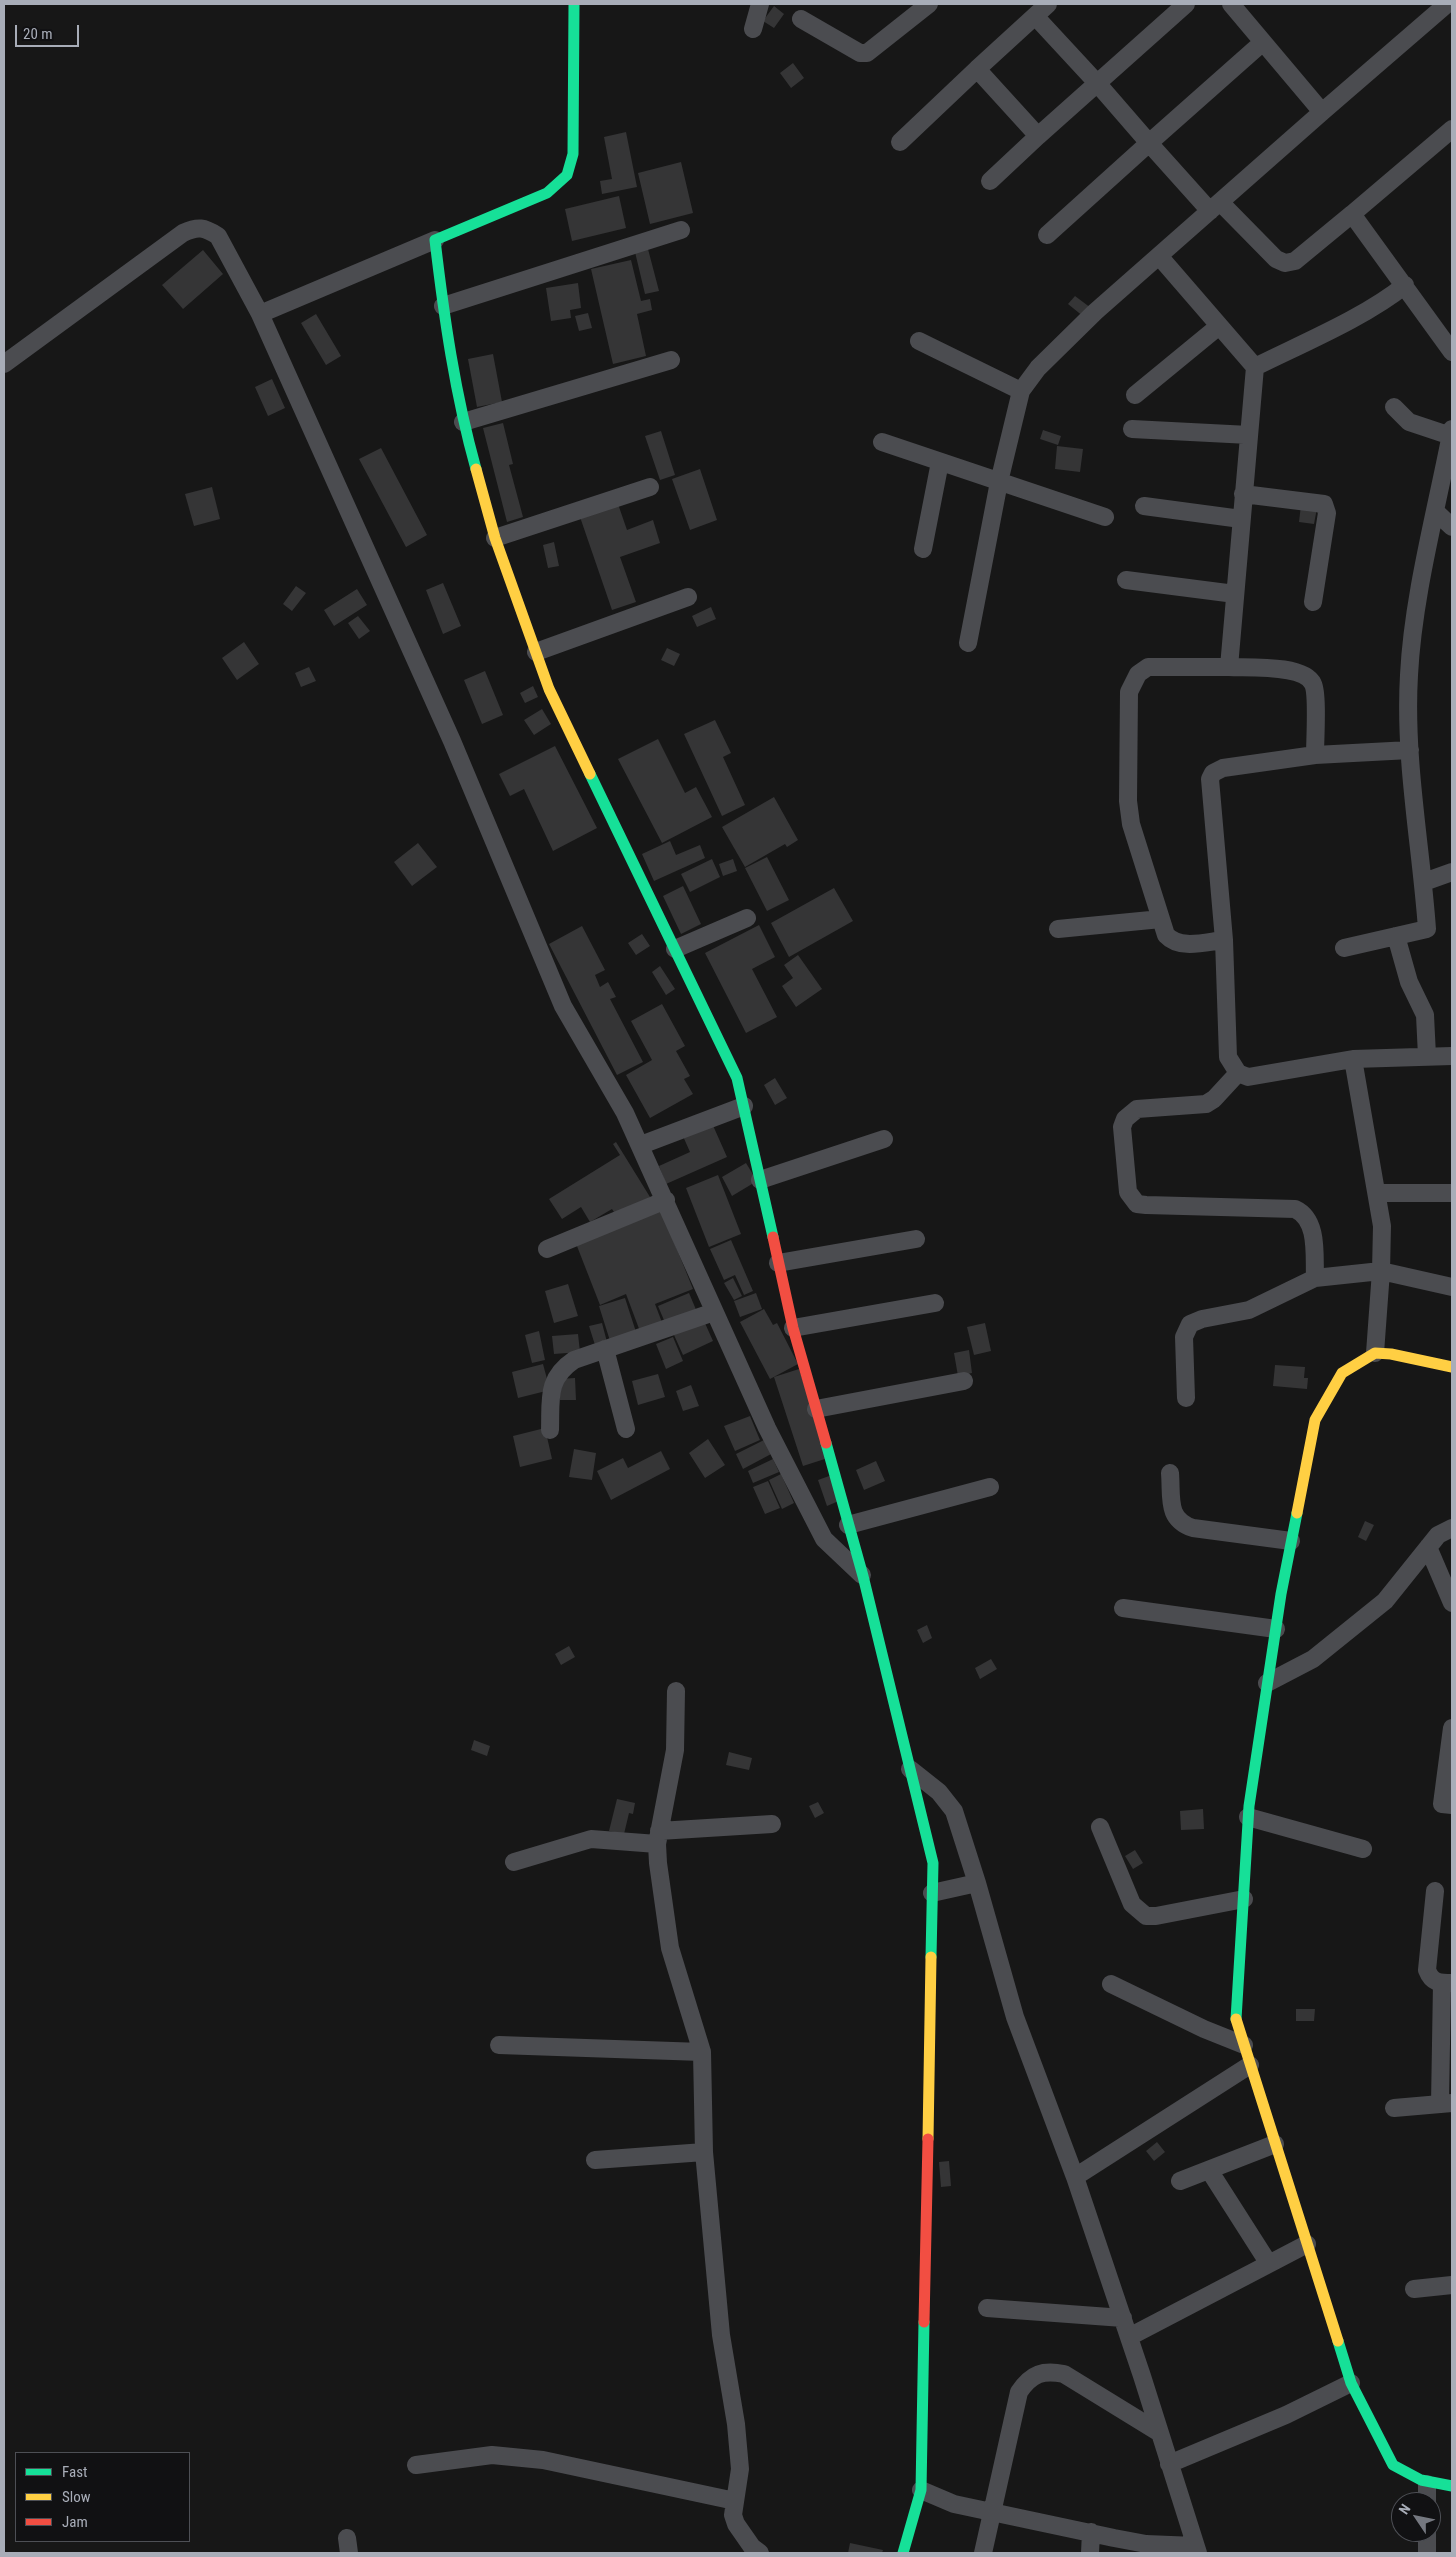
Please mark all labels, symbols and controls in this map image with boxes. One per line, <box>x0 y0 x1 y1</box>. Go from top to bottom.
scale bar <box>18 15 81 47</box>
text: 20 m <box>23 25 53 43</box>
legend <box>15 2452 190 2542</box>
text: Fast <box>62 2463 87 2481</box>
text: Slow <box>62 2488 91 2506</box>
north arrow <box>1391 2492 1441 2542</box>
text: N <box>1395 2501 1413 2517</box>
text: Jam <box>62 2513 88 2531</box>

